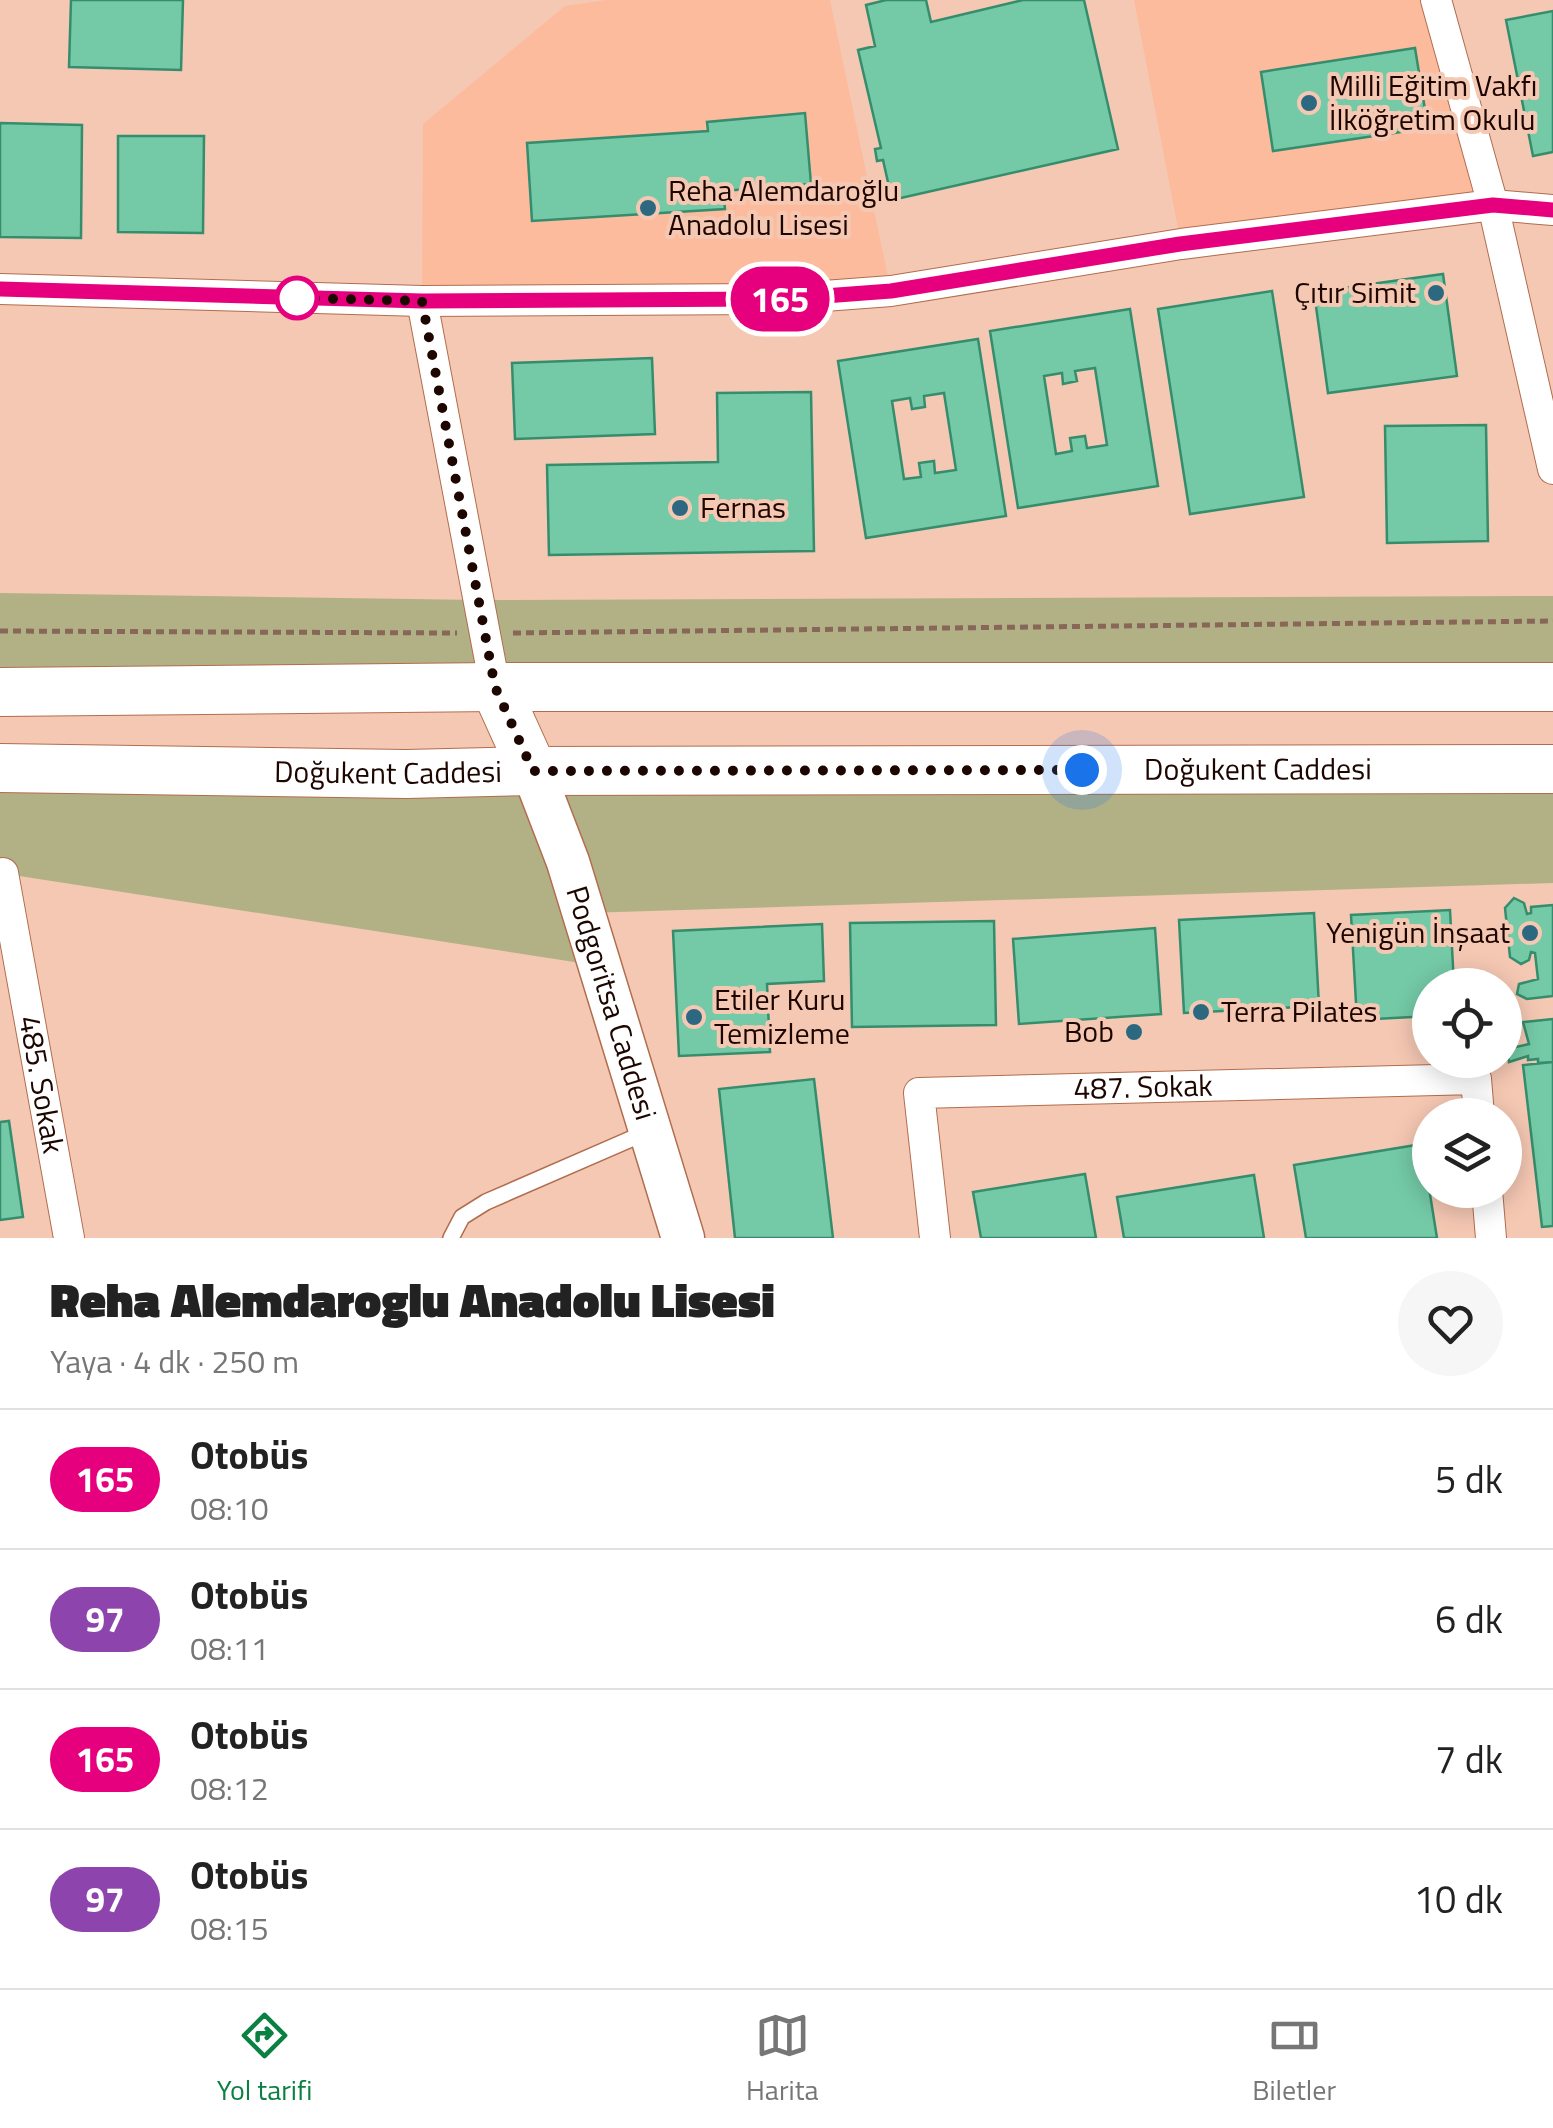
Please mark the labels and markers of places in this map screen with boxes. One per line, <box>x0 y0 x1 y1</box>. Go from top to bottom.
place label: Milli Eğitim Vakfı İlköğretim Okulu <box>1329 62 1537 142</box>
marker: Milli Eğitim Vakfı İlköğretim Okulu <box>1298 92 1320 114</box>
place label: Reha Alemdaroğlu Anadolu Lisesi <box>668 167 899 247</box>
marker: Reha Alemdaroğlu Anadolu Lisesi <box>637 197 659 219</box>
place label: Çıtır Simit <box>1294 269 1416 315</box>
unlabelled marker <box>276 277 318 319</box>
marker: Çıtır Simit <box>1425 282 1447 304</box>
place label: Fernas <box>700 484 786 530</box>
marker: Fernas <box>669 497 691 519</box>
place label: Yenigün İnşaat <box>1326 909 1510 955</box>
marker: Yenigün İnşaat <box>1519 922 1541 944</box>
place label: Etiler Kuru Temizleme <box>714 976 850 1056</box>
place label: Terra Pilates <box>1221 988 1378 1034</box>
marker: Terra Pilates <box>1190 1001 1212 1023</box>
marker: Etiler Kuru Temizleme <box>683 1006 705 1028</box>
place label: Bob <box>1064 1008 1114 1054</box>
marker: Bob <box>1123 1021 1145 1043</box>

